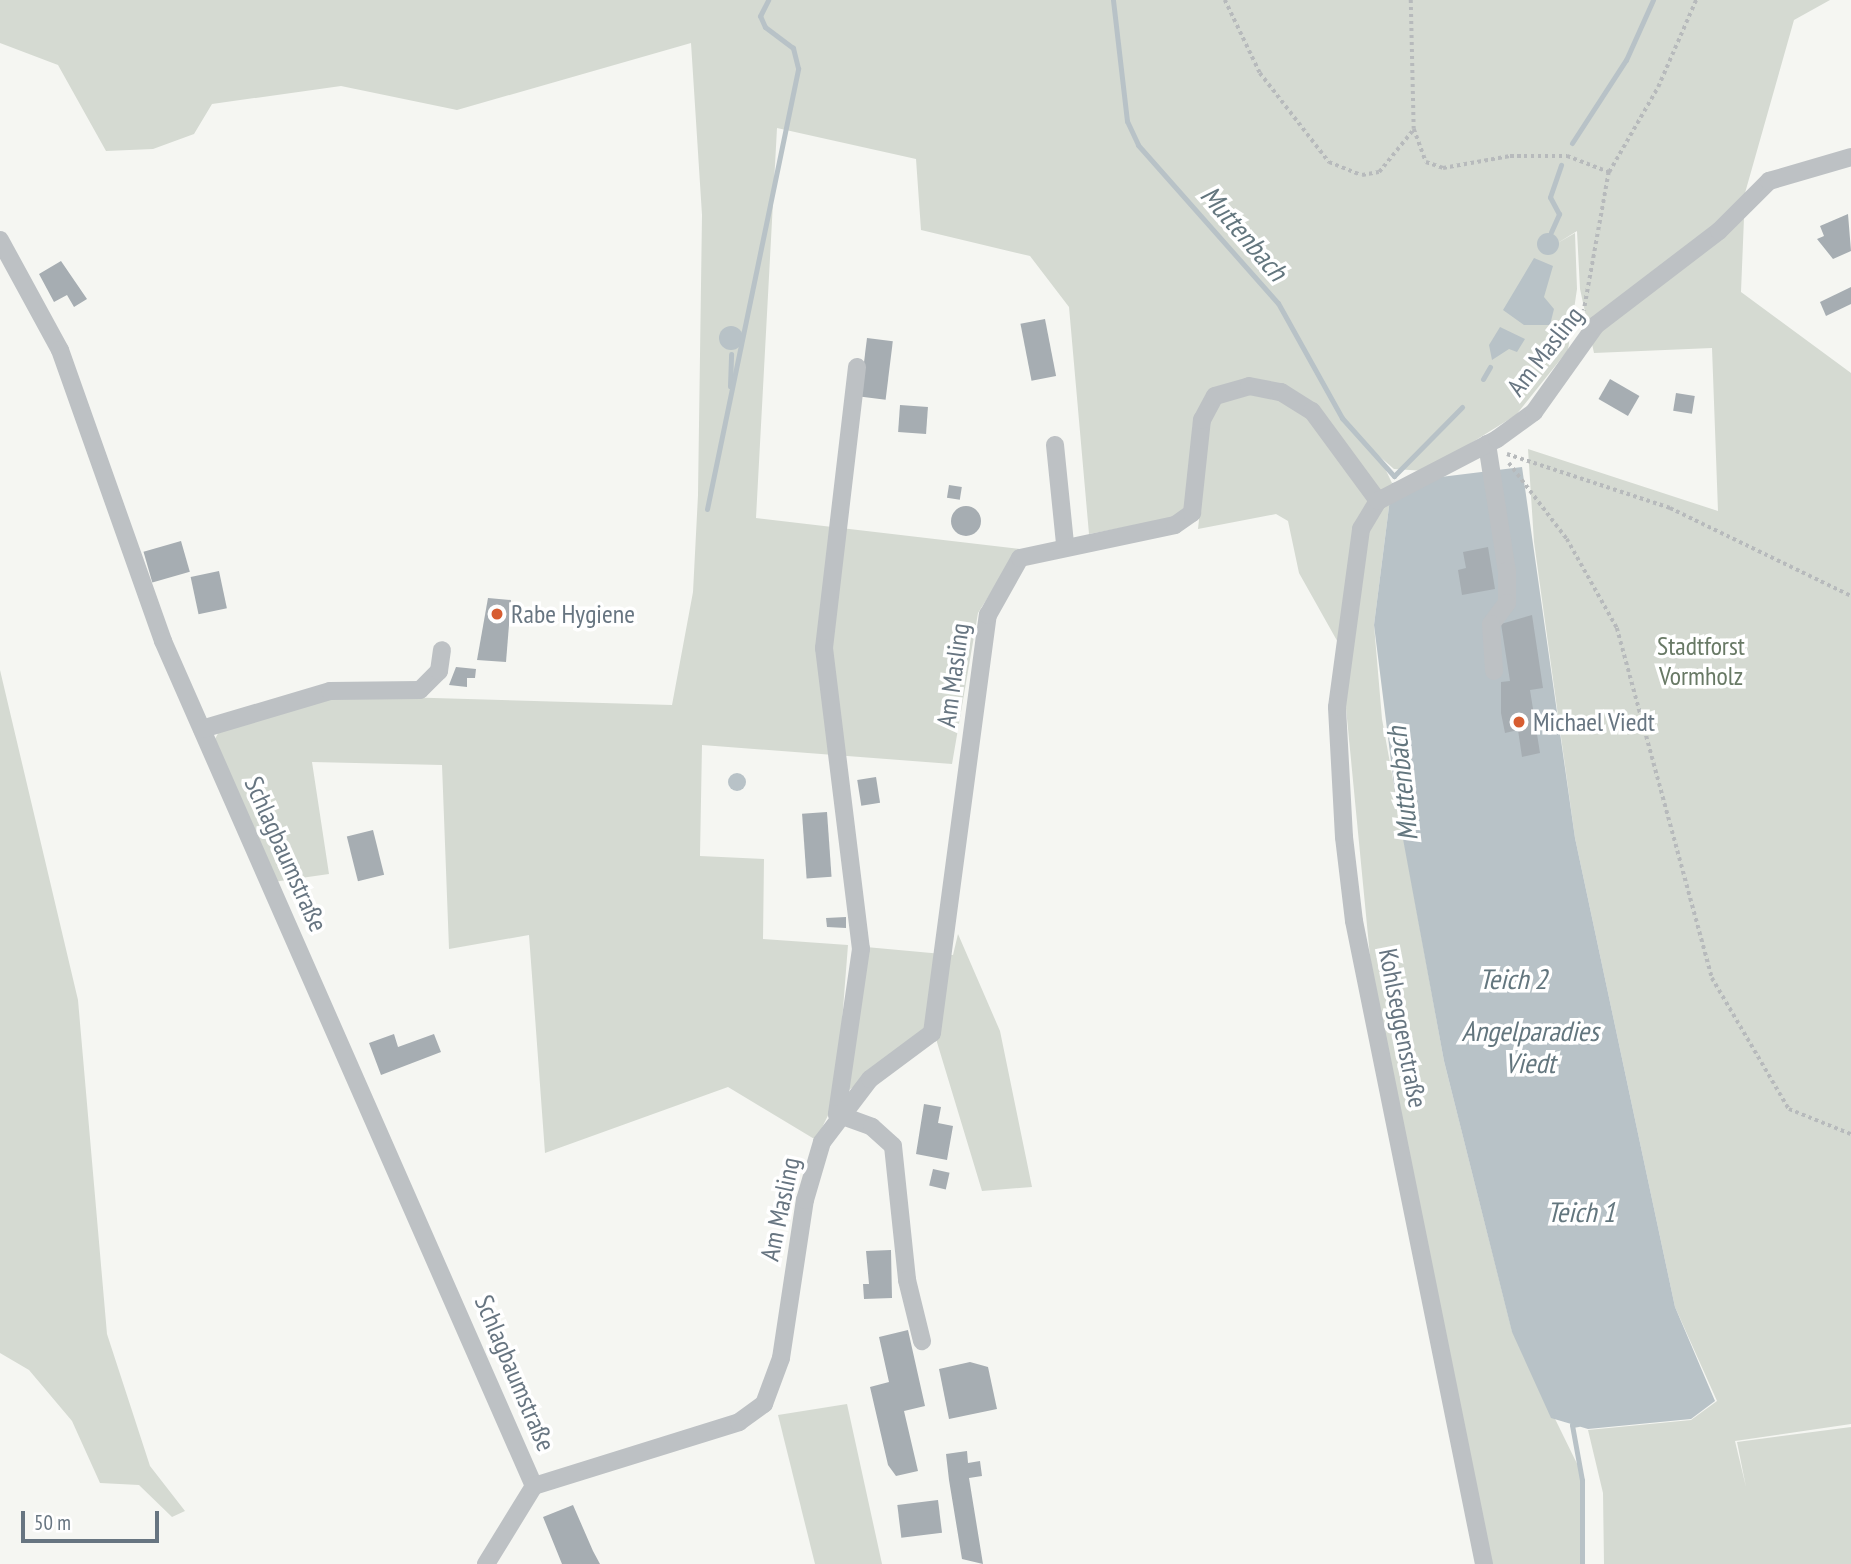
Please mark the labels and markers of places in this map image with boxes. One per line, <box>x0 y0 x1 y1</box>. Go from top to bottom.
place label: Rabe Hygiene <box>511 598 635 630</box>
marker: Rabe Hygiene <box>489 606 505 622</box>
place label: Michael Viedt <box>1533 706 1655 738</box>
marker: Michael Viedt <box>1511 714 1527 730</box>

